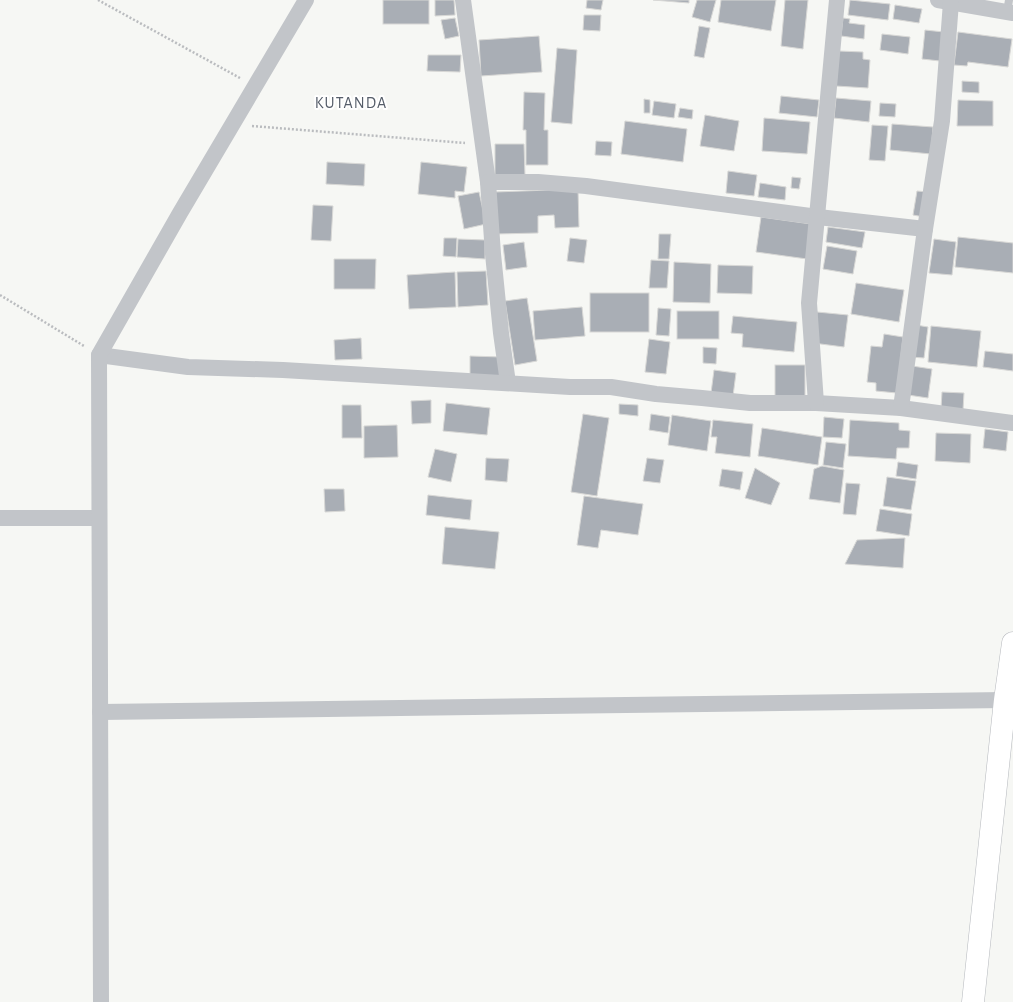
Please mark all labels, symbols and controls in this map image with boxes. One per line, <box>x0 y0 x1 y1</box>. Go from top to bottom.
district label: KUTANDA <box>315 95 387 111</box>

